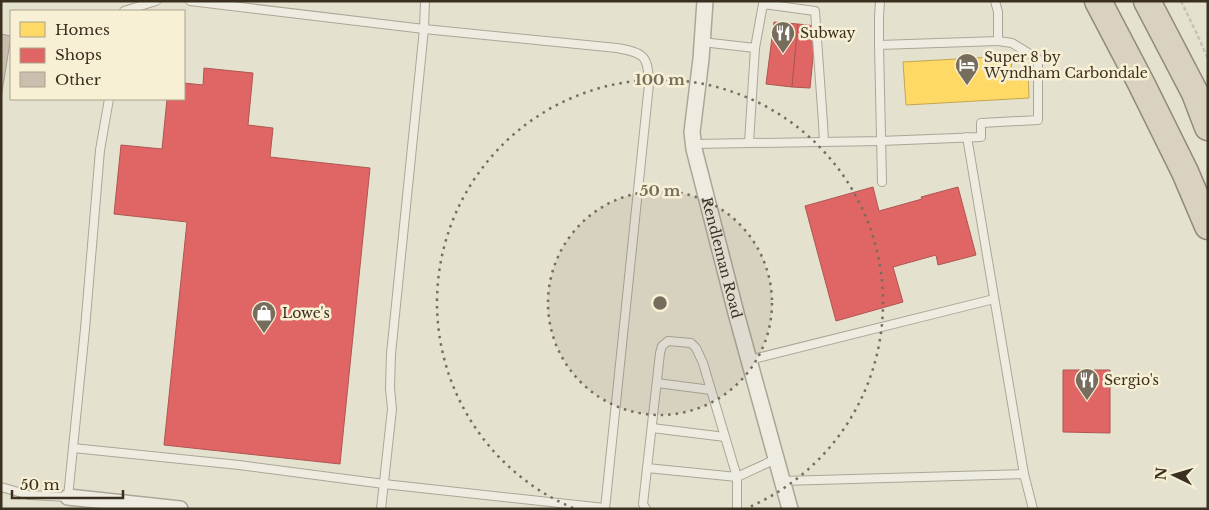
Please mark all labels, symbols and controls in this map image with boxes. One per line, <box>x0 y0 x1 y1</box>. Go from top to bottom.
legend <box>10 10 185 100</box>
text: Homes <box>55 20 110 39</box>
restaurant icon: Subway <box>770 20 796 54</box>
place label: Subway <box>800 24 856 42</box>
text: Shops <box>55 45 102 64</box>
place label: Super 8 by Wyndham Carbondale <box>983 48 1148 82</box>
hotel icon: Super 8 by Wyndham Carbondale <box>954 52 980 86</box>
text: Other <box>55 70 102 89</box>
text: 100 m <box>635 70 685 89</box>
text: 50 m <box>640 181 681 200</box>
street label: Rendleman Road <box>698 195 746 321</box>
centre of rings <box>651 294 669 312</box>
shop icon: Lowe's <box>251 300 277 334</box>
place label: Lowe's <box>282 304 330 322</box>
restaurant icon: Sergio's <box>1074 367 1100 401</box>
place label: Sergio's <box>1104 371 1159 389</box>
north arrow <box>1149 450 1199 500</box>
text: N <box>1152 467 1171 481</box>
scale bar <box>12 468 124 500</box>
text: 50 m <box>20 475 60 494</box>

